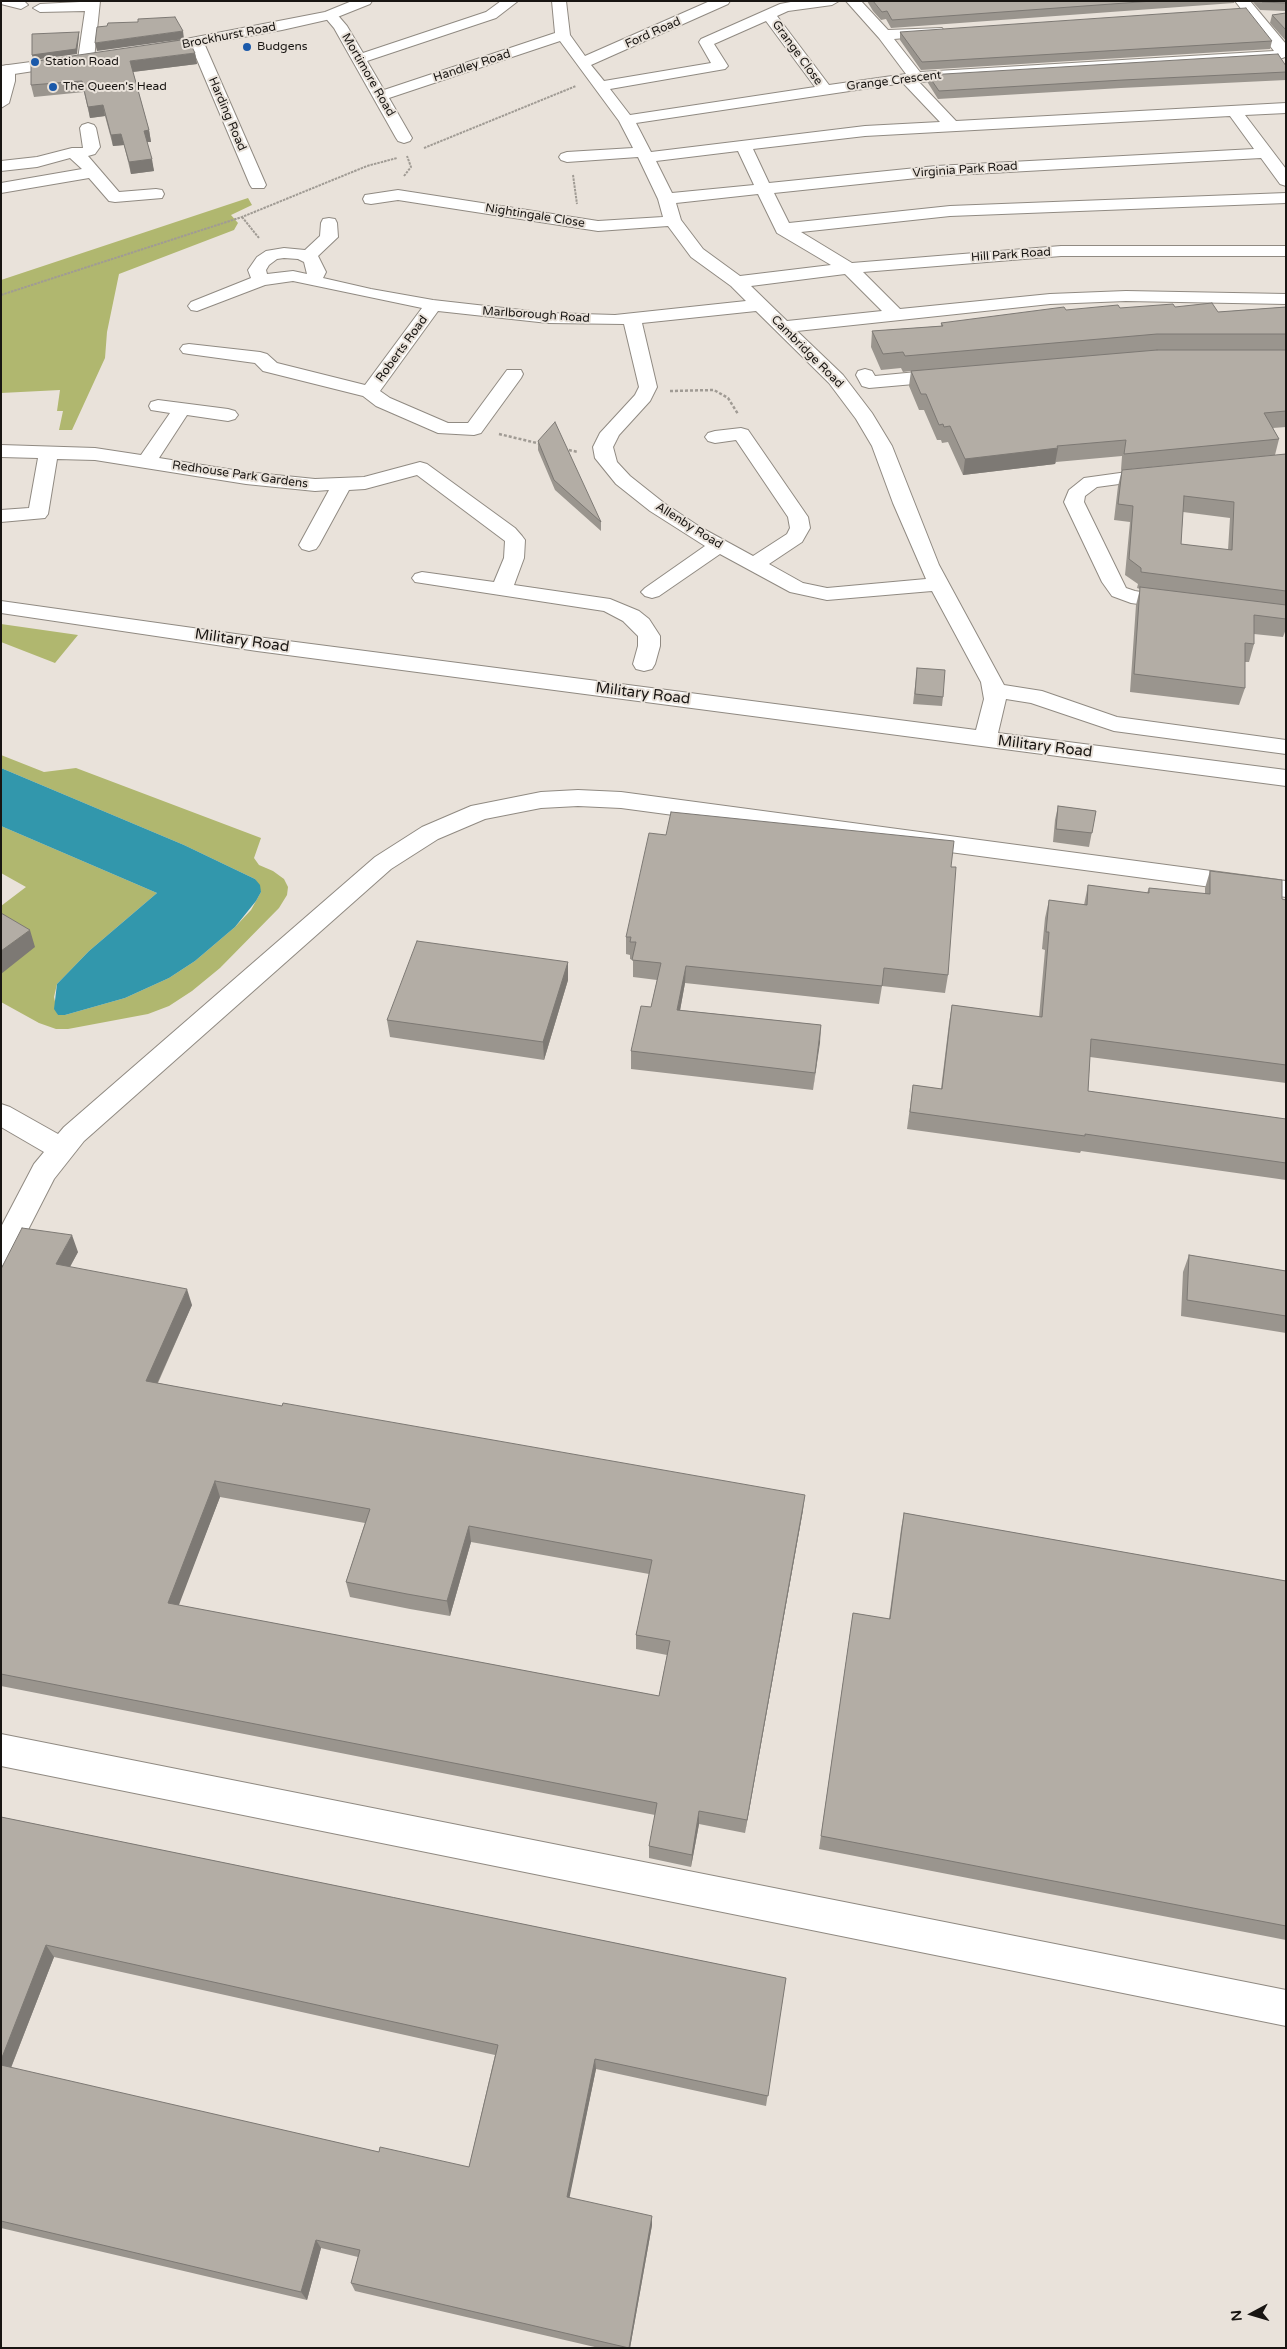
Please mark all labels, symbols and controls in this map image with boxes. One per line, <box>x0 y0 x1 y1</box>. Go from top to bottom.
street label: Ford Road <box>623 14 683 52</box>
street label: Grange Close <box>769 18 825 88</box>
street label: Brockhurst Road <box>181 20 277 52</box>
street label: Mortimore Road <box>338 31 398 119</box>
place label: Budgens <box>257 40 308 54</box>
marker: Budgens <box>241 41 253 53</box>
street label: Handley Road <box>432 47 512 85</box>
place label: Station Road <box>45 55 119 69</box>
marker: Station Road <box>29 56 41 68</box>
street label: Grange Crescent <box>846 68 942 94</box>
street label: Harding Road <box>205 75 249 153</box>
place label: The Queen's Head <box>63 80 167 94</box>
marker: The Queen's Head <box>47 81 59 93</box>
street label: Virginia Park Road <box>912 159 1018 181</box>
street label: Nightingale Close <box>484 201 586 231</box>
street label: Hill Park Road <box>971 245 1051 265</box>
street label: Marlborough Road <box>482 304 590 326</box>
street label: Roberts Road <box>373 313 431 385</box>
street label: Cambridge Road <box>768 313 846 391</box>
street label: Redhouse Park Gardens <box>171 458 309 492</box>
street label: Allenby Road <box>653 500 725 552</box>
street label: Military Road <box>194 625 290 657</box>
street label: Military Road <box>595 679 691 709</box>
street label: Military Road <box>997 732 1093 762</box>
north arrow <box>1227 2289 1277 2339</box>
text: N <box>1228 2309 1246 2322</box>

